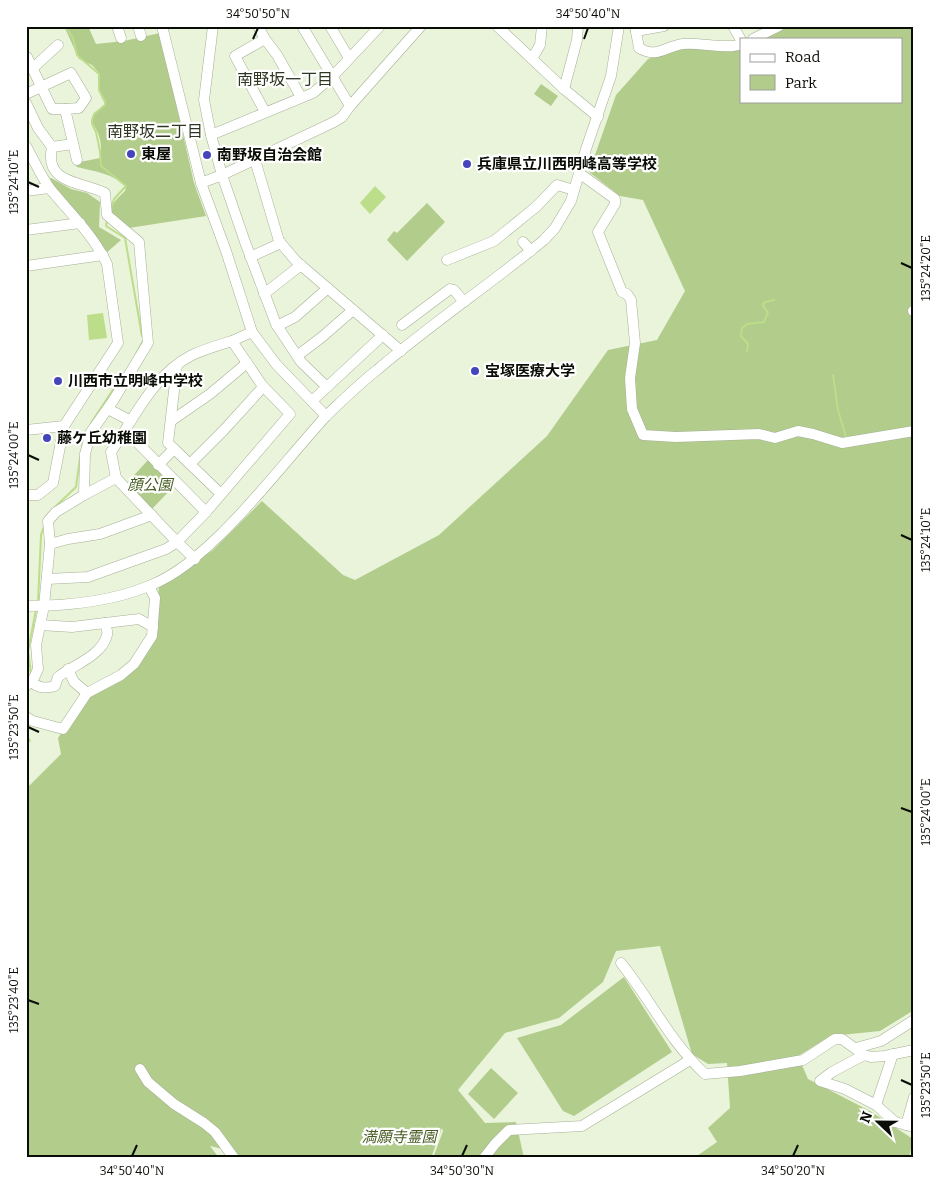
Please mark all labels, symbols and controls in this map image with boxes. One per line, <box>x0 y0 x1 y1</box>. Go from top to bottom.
text: 34°50'50"N <box>226 7 290 21</box>
text: 34°50'40"N <box>556 7 621 21</box>
legend <box>740 38 902 102</box>
text: Road <box>785 48 820 66</box>
district label: 南野坂一丁目 <box>237 70 333 89</box>
text: Park <box>785 74 817 92</box>
district label: 南野坂二丁目 <box>107 122 203 141</box>
place label: 東屋 <box>141 145 171 163</box>
place label: 南野坂自治会館 <box>217 146 322 164</box>
marker: 東屋 <box>125 148 137 160</box>
marker: 南野坂自治会館 <box>201 149 213 161</box>
text: 135°24'10"E <box>7 150 21 214</box>
place label: 兵庫県立川西明峰高等学校 <box>477 155 657 173</box>
marker: 兵庫県立川西明峰高等学校 <box>461 158 473 170</box>
text: 135°24'20"E <box>919 235 933 301</box>
place label: 宝塚医療大学 <box>485 362 575 380</box>
marker: 宝塚医療大学 <box>469 365 481 377</box>
place label: 川西市立明峰中学校 <box>68 372 203 390</box>
marker: 川西市立明峰中学校 <box>52 375 64 387</box>
text: 135°24'00"E <box>7 421 21 489</box>
place label: 藤ケ丘幼稚園 <box>57 429 147 447</box>
marker: 藤ケ丘幼稚園 <box>41 432 53 444</box>
park label: 顔公園 <box>127 476 174 494</box>
text: 135°24'10"E <box>919 508 933 572</box>
text: 135°23'50"E <box>7 694 21 760</box>
text: 135°24'00"E <box>919 778 933 846</box>
text: 135°23'40"E <box>7 967 21 1033</box>
text: 135°23'50"E <box>919 1052 933 1118</box>
north arrow <box>852 1096 902 1146</box>
text: N <box>857 1109 876 1126</box>
park label: 満願寺霊園 <box>361 1128 438 1146</box>
text: 34°50'40"N <box>100 1164 165 1178</box>
text: 34°50'30"N <box>430 1164 495 1178</box>
text: 34°50'20"N <box>761 1164 825 1178</box>

